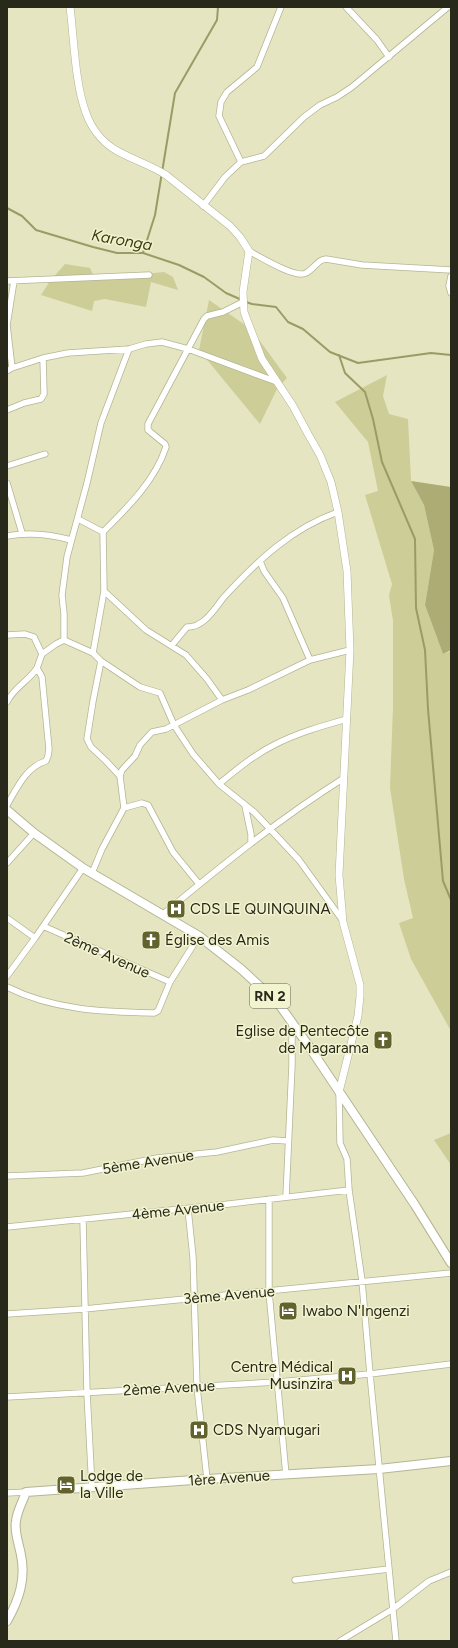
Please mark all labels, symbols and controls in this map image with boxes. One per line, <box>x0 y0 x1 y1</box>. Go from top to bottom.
water label: Karonga <box>90 225 154 255</box>
hospital icon: CDS LE QUINQUINA <box>165 898 187 920</box>
place label: CDS LE QUINQUINA <box>190 900 331 918</box>
street label: 2ème Avenue <box>61 928 153 982</box>
church icon: Église des Amis <box>140 929 162 951</box>
place label: Église des Amis <box>165 931 269 949</box>
road number: RN 2 <box>250 984 290 1008</box>
place label: Eglise de Pentecôte de Magarama <box>235 1022 369 1057</box>
church icon: Eglise de Pentecôte de Magarama <box>372 1029 394 1051</box>
street label: 5ème Avenue <box>101 1146 195 1178</box>
street label: 4ème Avenue <box>131 1196 225 1224</box>
street label: 3ème Avenue <box>183 1282 275 1308</box>
hotel icon: Iwabo N'Ingenzi <box>277 1300 299 1322</box>
place label: Iwabo N'Ingenzi <box>302 1302 410 1320</box>
place label: Centre Médical Musinzira <box>231 1358 333 1393</box>
hospital icon: Centre Médical Musinzira <box>336 1365 358 1387</box>
street label: 2ème Avenue <box>123 1377 215 1399</box>
hospital icon: CDS Nyamugari <box>188 1419 210 1441</box>
place label: CDS Nyamugari <box>213 1421 320 1439</box>
street label: 1ère Avenue <box>187 1466 271 1490</box>
place label: Lodge de la Ville <box>80 1467 143 1502</box>
hotel icon: Lodge de la Ville <box>55 1474 77 1496</box>

